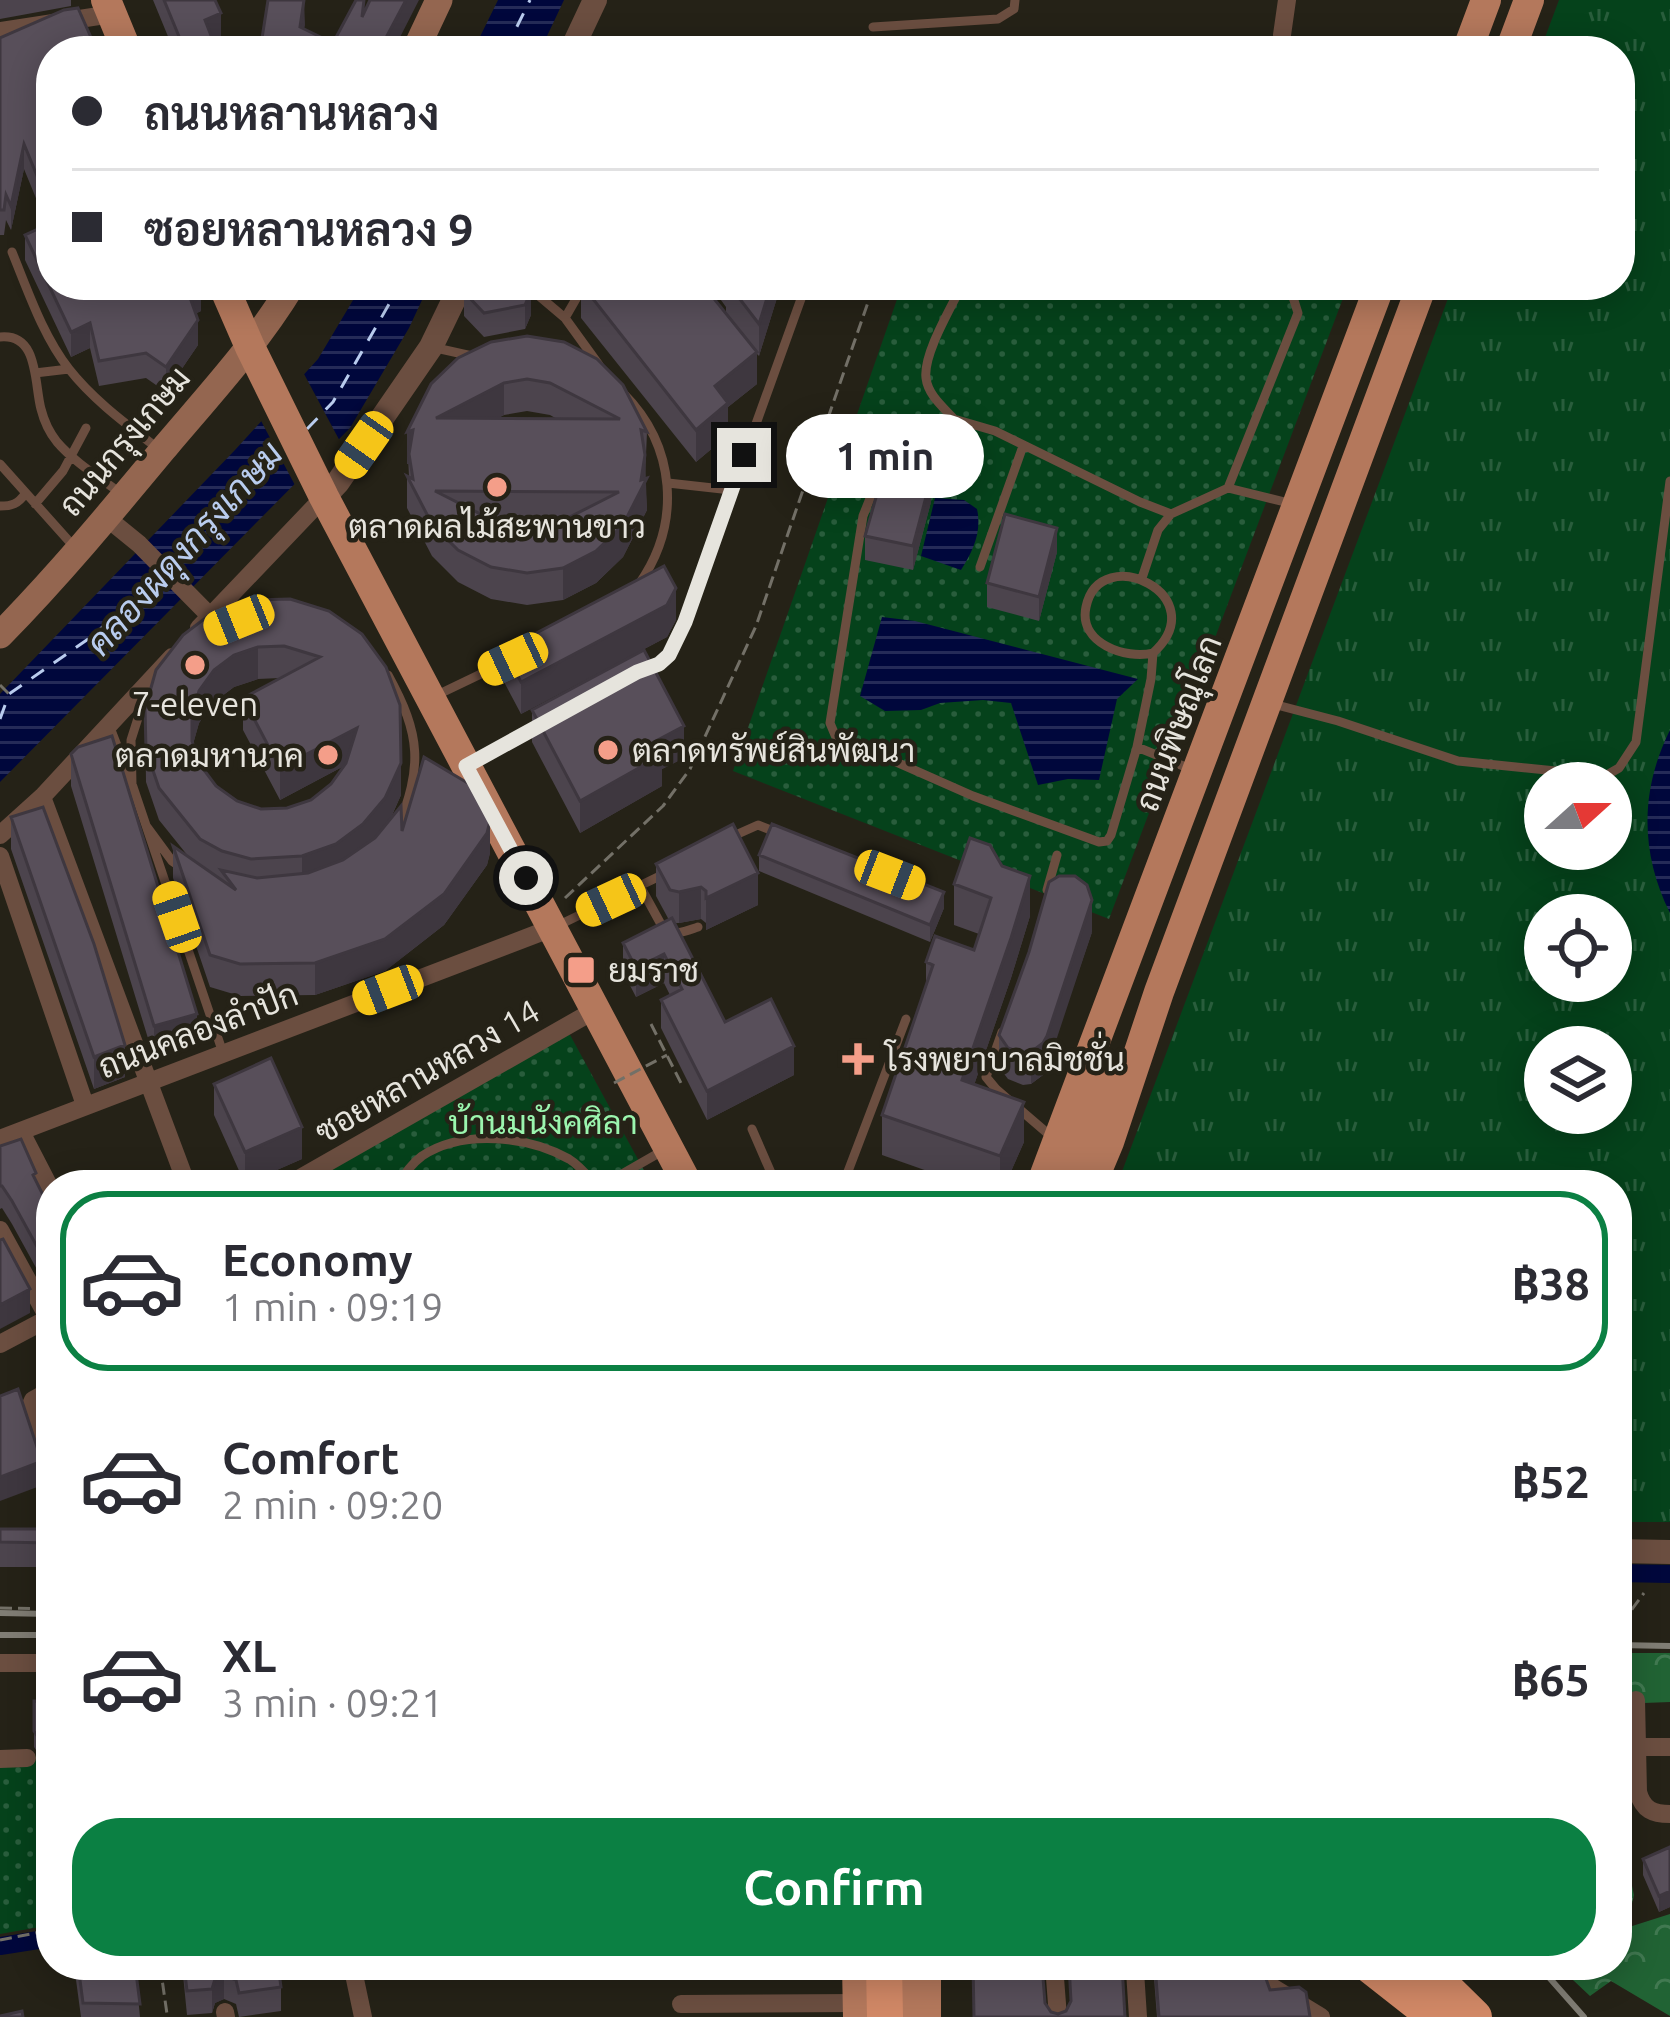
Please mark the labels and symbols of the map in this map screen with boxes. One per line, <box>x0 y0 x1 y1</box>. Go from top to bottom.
street label: ถนนกรุงเกษม <box>51 359 200 526</box>
car <box>329 405 399 485</box>
callout: 1 min <box>786 413 984 497</box>
route end <box>717 428 771 482</box>
water label: คลองผดุงกรุงเกษม <box>77 433 294 666</box>
marker: ตลาดผลไม้สะพานขาว <box>484 474 510 500</box>
place label: ตลาดผลไม้สะพานขาว <box>348 506 646 544</box>
car <box>199 590 279 650</box>
car <box>473 627 553 691</box>
street label: ถนนพิษณุโลก <box>1126 629 1233 818</box>
marker: 7-eleven <box>182 652 208 678</box>
place label: 7-eleven <box>132 685 258 722</box>
place label: ตลาดทรัพย์สินพัฒนา <box>632 731 915 768</box>
place label: ตลาดมหานาค <box>115 736 304 773</box>
marker: ตลาดทรัพย์สินพัฒนา <box>595 737 621 763</box>
marker: ตลาดมหานาค <box>315 742 341 768</box>
north arrow <box>1524 762 1632 870</box>
car <box>850 845 930 905</box>
route start <box>499 851 553 905</box>
car <box>571 868 651 932</box>
car <box>148 877 206 957</box>
place label: ยมราช <box>608 951 699 988</box>
marker: ยมราช <box>565 954 597 986</box>
car <box>348 960 428 1020</box>
street label: ถนนคลองลำปัก <box>93 975 303 1085</box>
street label: ซอยหลานหลวง 14 <box>308 991 545 1150</box>
place label: โรงพยาบาลมิชชั่น <box>883 1031 1125 1077</box>
marker: โรงพยาบาลมิชชั่น <box>842 1043 874 1075</box>
park label: บ้านมนังคศิลา <box>448 1102 638 1140</box>

